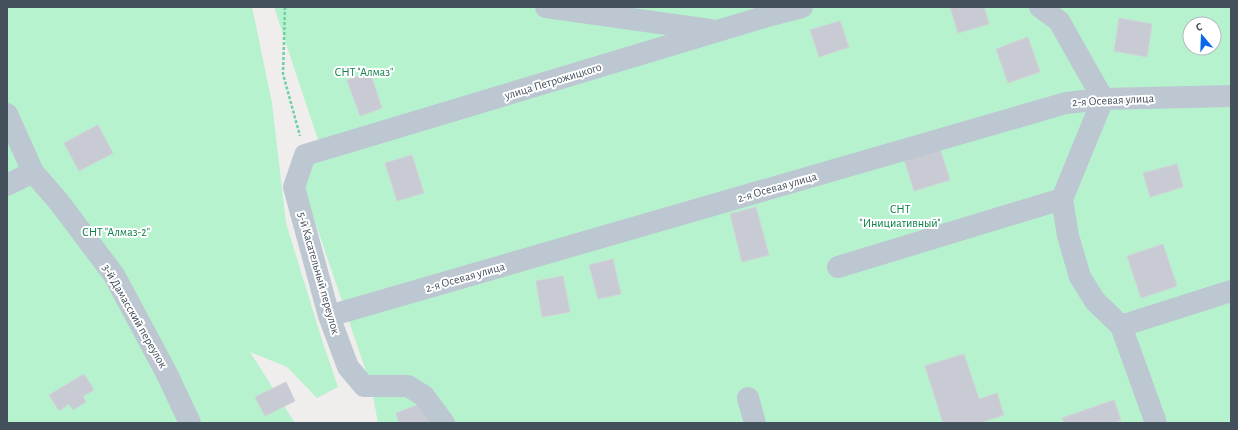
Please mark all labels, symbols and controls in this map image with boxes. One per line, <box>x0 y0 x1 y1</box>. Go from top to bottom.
north arrow <box>1182 16 1222 56</box>
text: С <box>1194 21 1204 33</box>
street label: улица Петрожицкого <box>502 60 603 103</box>
park label: СНТ "Алмаз" <box>335 66 393 78</box>
street label: 2-я Осевая улица <box>1072 92 1155 109</box>
street label: 2-я Осевая улица <box>736 170 819 205</box>
park label: СНТ "Инициативный" <box>859 203 941 229</box>
street label: 5-й Касательный переулок <box>295 211 342 336</box>
park label: СНТ "Алмаз-2" <box>82 226 150 238</box>
street label: 2-я Осевая улица <box>424 260 507 295</box>
street label: 3-й Дамасский переулок <box>100 262 170 371</box>

